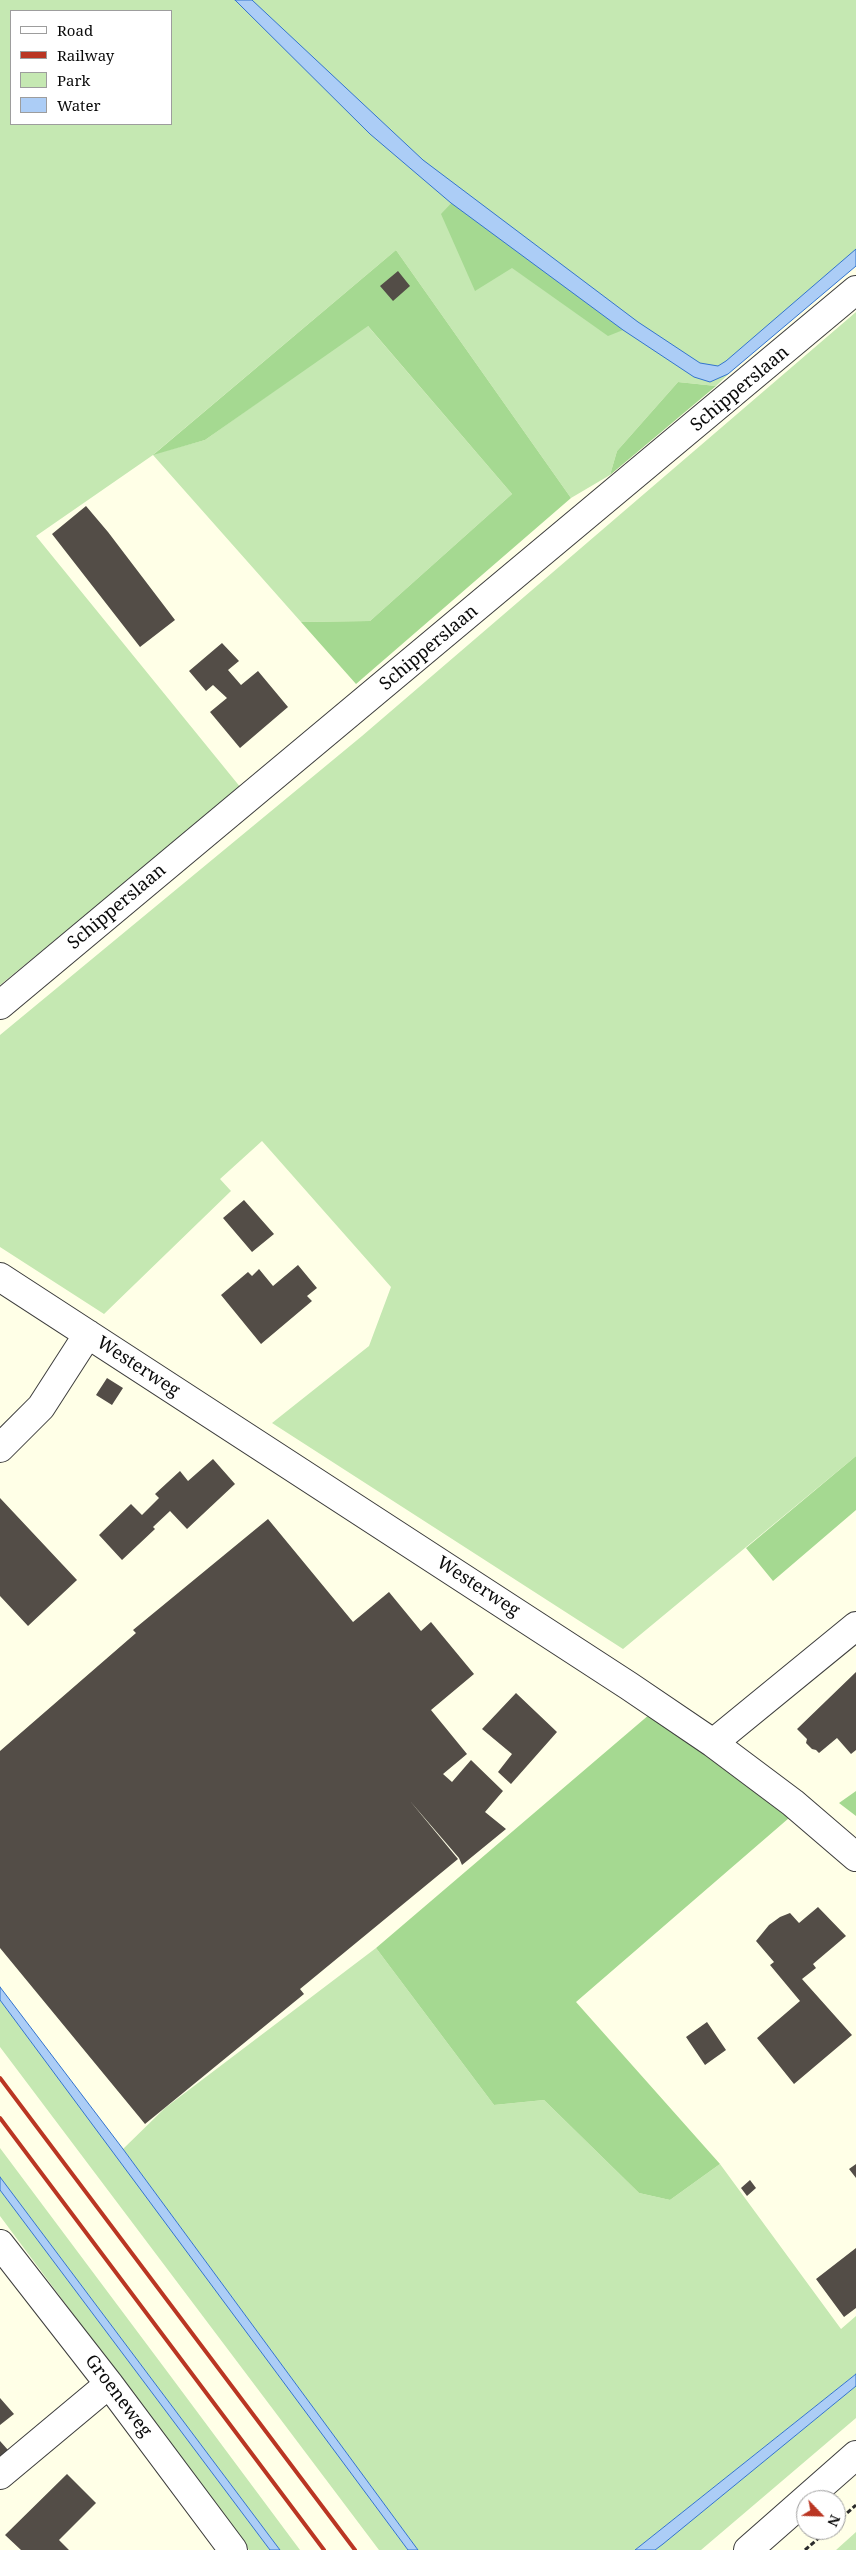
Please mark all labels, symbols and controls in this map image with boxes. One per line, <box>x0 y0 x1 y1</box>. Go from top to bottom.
legend <box>10 10 172 125</box>
text: Road <box>57 20 93 40</box>
text: Railway <box>57 45 114 65</box>
text: Park <box>57 70 90 90</box>
text: Water <box>57 95 100 115</box>
street label: Schipperslaan <box>686 342 794 436</box>
street label: Schipperslaan <box>375 601 483 695</box>
street label: Schipperslaan <box>63 860 171 954</box>
street label: Westerweg <box>92 1332 184 1402</box>
street label: Westerweg <box>432 1552 524 1622</box>
street label: Groeneweg <box>80 2351 156 2441</box>
north arrow <box>796 2490 846 2540</box>
text: N <box>823 2512 845 2530</box>

